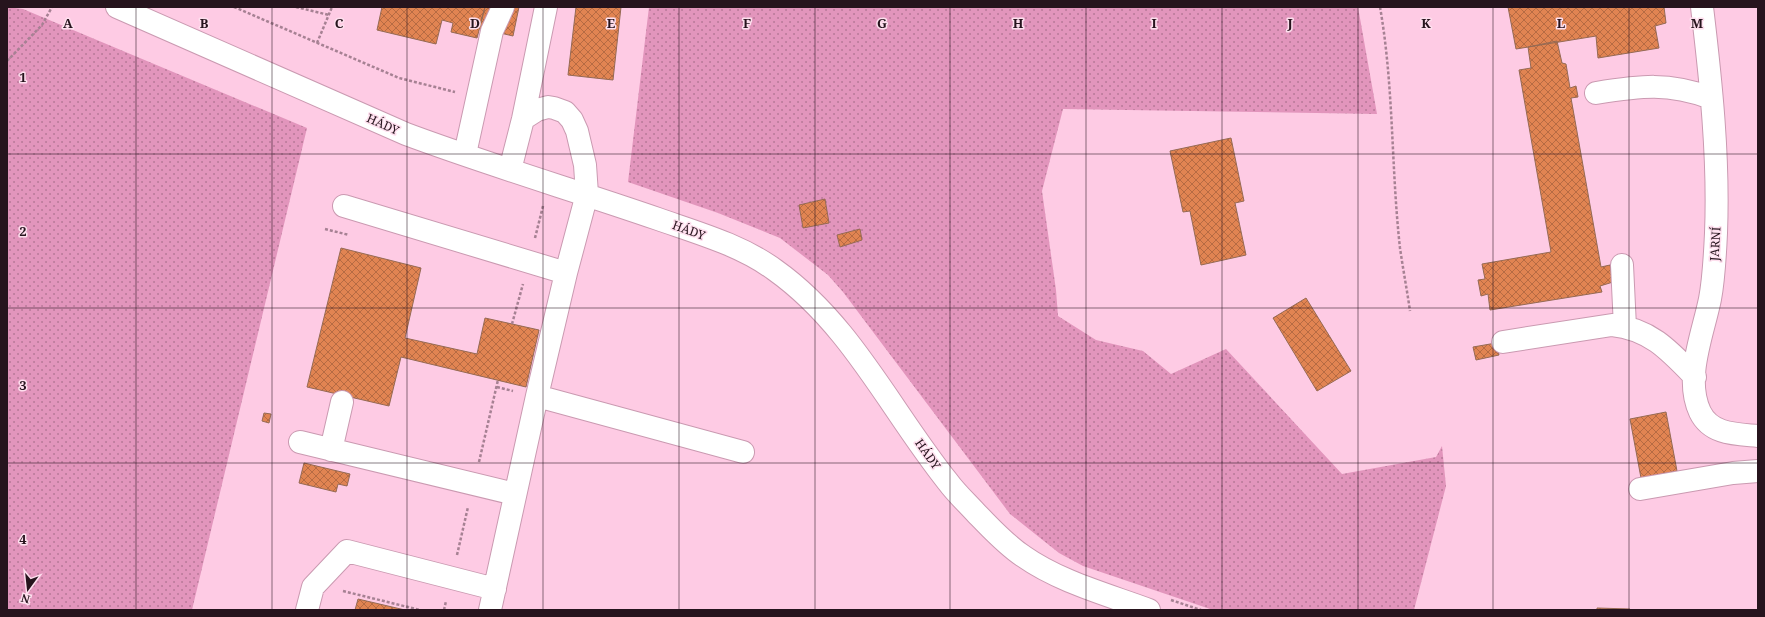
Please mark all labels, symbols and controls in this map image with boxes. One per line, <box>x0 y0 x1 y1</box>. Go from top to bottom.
text: A <box>63 14 73 32</box>
text: B <box>200 14 209 32</box>
text: C <box>335 14 344 32</box>
text: D <box>470 14 480 32</box>
text: E <box>607 14 616 32</box>
text: F <box>743 14 751 32</box>
text: G <box>877 14 887 32</box>
text: H <box>1013 14 1024 32</box>
text: I <box>1151 14 1157 32</box>
text: J <box>1286 14 1293 32</box>
text: K <box>1421 14 1431 32</box>
text: L <box>1557 14 1566 32</box>
text: M <box>1691 14 1704 32</box>
text: 1 <box>19 68 27 86</box>
street label: HÁDY <box>364 109 402 139</box>
street label: HÁDY <box>670 216 708 244</box>
text: 2 <box>19 222 27 240</box>
street label: JARNÍ <box>1706 226 1724 263</box>
text: 3 <box>19 376 27 394</box>
street label: HÁDY <box>911 435 945 473</box>
text: 4 <box>19 530 27 548</box>
north arrow <box>8 569 48 609</box>
text: N <box>19 591 31 608</box>

